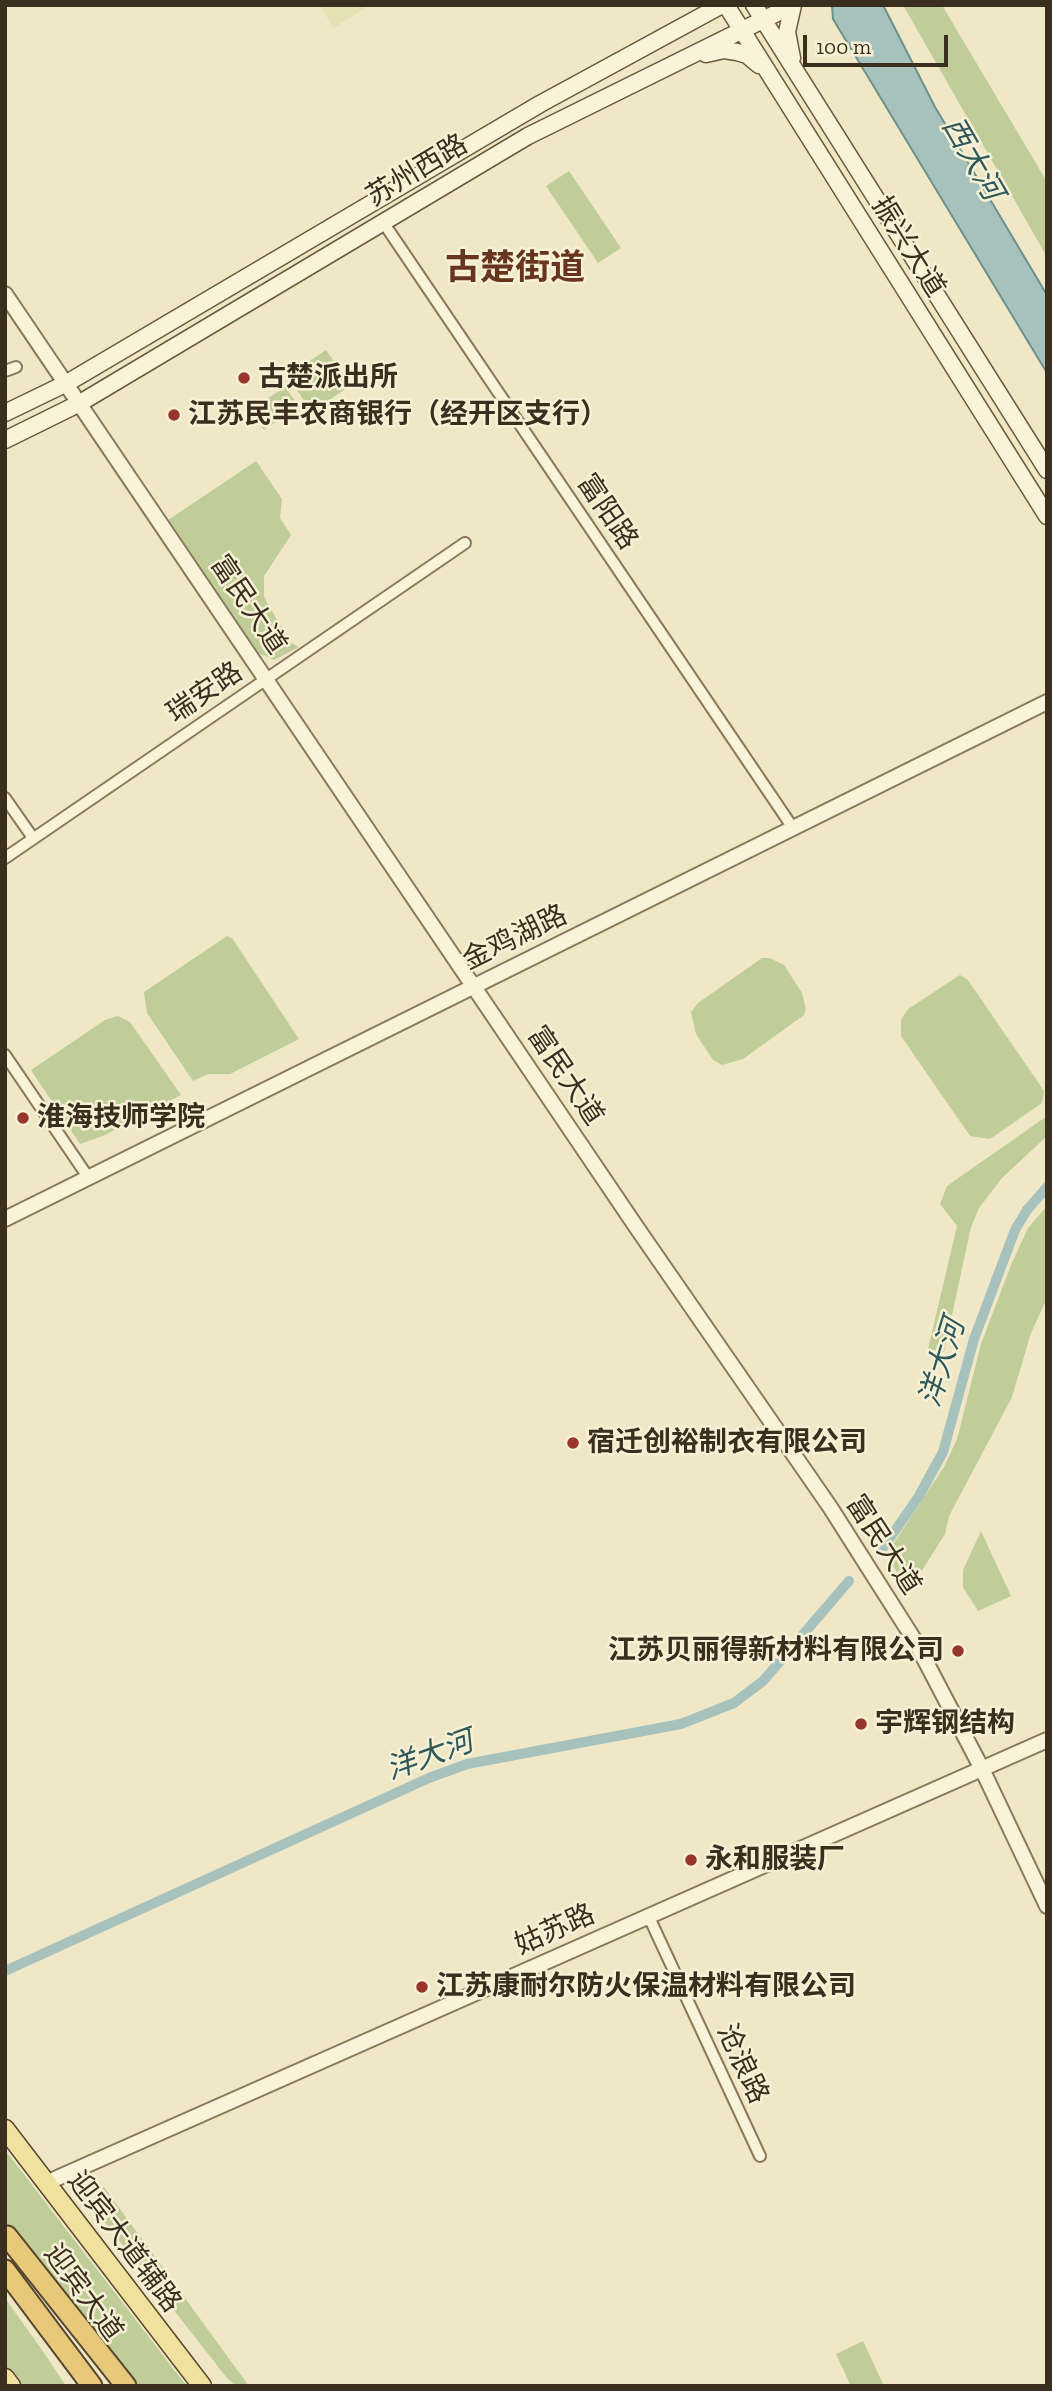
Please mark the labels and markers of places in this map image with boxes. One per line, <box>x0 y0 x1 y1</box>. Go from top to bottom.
place label: 古楚派出所 <box>258 361 398 395</box>
marker: 古楚派出所 <box>236 370 252 386</box>
place label: 江苏民丰农商银行（经开区支行） <box>188 398 608 432</box>
marker: 江苏民丰农商银行（经开区支行） <box>166 407 182 423</box>
place label: 淮海技师学院 <box>37 1101 205 1135</box>
marker: 淮海技师学院 <box>15 1110 31 1126</box>
place label: 宿迁创裕制衣有限公司 <box>587 1426 867 1460</box>
marker: 宿迁创裕制衣有限公司 <box>565 1435 581 1451</box>
place label: 江苏贝丽得新材料有限公司 <box>608 1634 944 1668</box>
marker: 江苏贝丽得新材料有限公司 <box>950 1643 966 1659</box>
place label: 宇辉钢结构 <box>875 1707 1015 1741</box>
marker: 宇辉钢结构 <box>853 1716 869 1732</box>
place label: 永和服装厂 <box>705 1843 845 1877</box>
marker: 永和服装厂 <box>683 1852 699 1868</box>
place label: 江苏康耐尔防火保温材料有限公司 <box>436 1970 856 2004</box>
marker: 江苏康耐尔防火保温材料有限公司 <box>414 1979 430 1995</box>

